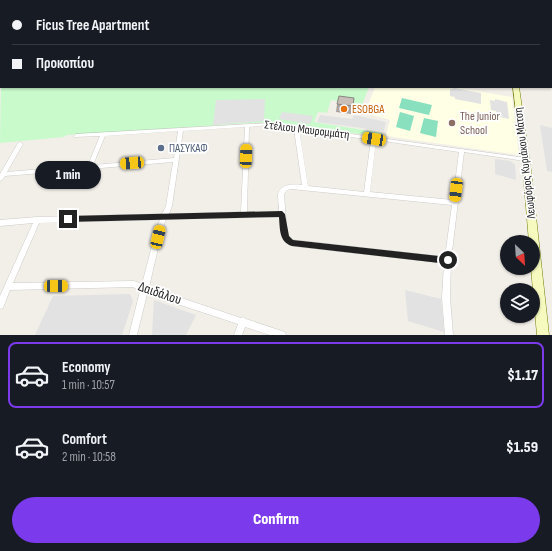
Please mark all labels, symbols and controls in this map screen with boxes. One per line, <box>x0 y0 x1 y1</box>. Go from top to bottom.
text: Ficus Tree Apartment <box>36 16 149 35</box>
text: Προκοπίου <box>36 54 94 73</box>
place label: ESOBGA <box>352 102 385 117</box>
marker: ESOBGA <box>339 104 349 114</box>
street label: Λεωφόρος Κυριάκου Μάτση <box>511 106 539 221</box>
place label: The Junior School <box>460 109 500 138</box>
street label: Στέλιου Μαυρομμάτη <box>264 117 350 143</box>
marker: The Junior School <box>447 118 457 128</box>
car <box>361 131 387 147</box>
place label: ΠΑΣΥΚΑΦ <box>169 141 208 156</box>
marker: ΠΑΣΥΚΑΦ <box>156 143 166 153</box>
car <box>240 144 252 168</box>
car <box>120 156 144 170</box>
callout: 1 min <box>35 161 101 189</box>
text: 1 min <box>56 167 80 183</box>
car <box>449 177 463 203</box>
route end <box>59 210 77 228</box>
car <box>149 224 167 250</box>
north arrow <box>500 235 540 275</box>
map controls <box>500 235 540 323</box>
route start <box>439 251 457 269</box>
street label: Δαιδάλου <box>136 278 184 308</box>
car <box>44 280 68 292</box>
button: layers <box>500 283 540 323</box>
icon: car <box>14 357 50 393</box>
text: Economy <box>62 358 111 377</box>
text: $1.17 <box>507 366 538 385</box>
text: 1 min · 10:57 <box>62 377 115 393</box>
icon: car <box>14 429 50 465</box>
text: Comfort <box>62 430 107 449</box>
text: $1.59 <box>506 438 538 457</box>
text: 2 min · 10:58 <box>62 449 116 465</box>
button: Confirm <box>12 497 540 543</box>

